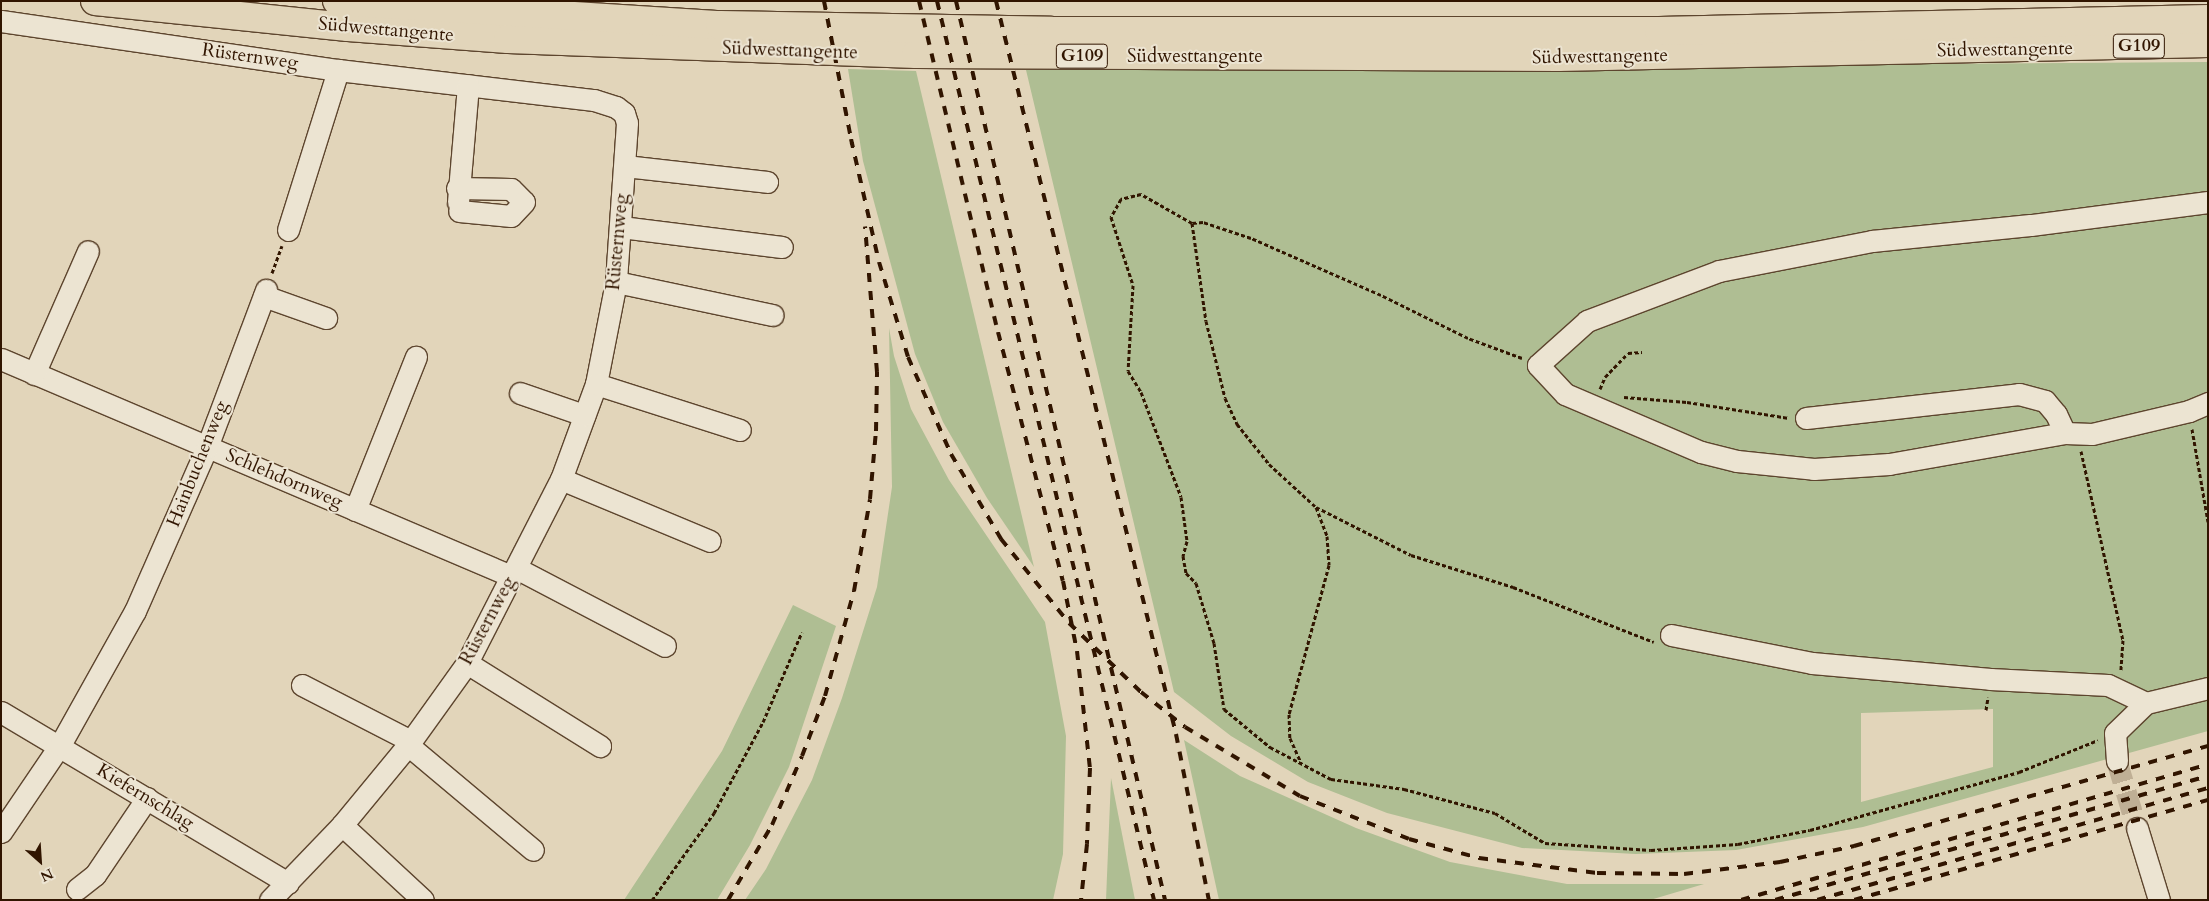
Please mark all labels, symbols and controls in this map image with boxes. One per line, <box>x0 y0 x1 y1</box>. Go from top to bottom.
street label: Südwesttangente <box>317 13 455 47</box>
road number: G109 <box>2113 30 2165 61</box>
street label: Südwesttangente <box>722 37 858 65</box>
street label: Südwesttangente <box>1937 37 2073 63</box>
street label: Rüsternweg <box>200 39 300 75</box>
road number: G109 <box>1056 40 1108 72</box>
street label: Südwesttangente <box>1532 44 1668 70</box>
street label: Südwesttangente <box>1127 46 1263 68</box>
street label: Rüsternweg <box>602 193 634 291</box>
street label: Hainbuchenweg <box>162 398 234 530</box>
street label: Schlehdornweg <box>222 444 346 514</box>
street label: Rüsternweg <box>455 573 521 669</box>
street label: Kiefernschlag <box>92 759 198 835</box>
north arrow <box>15 836 65 886</box>
text: N <box>37 864 56 886</box>

